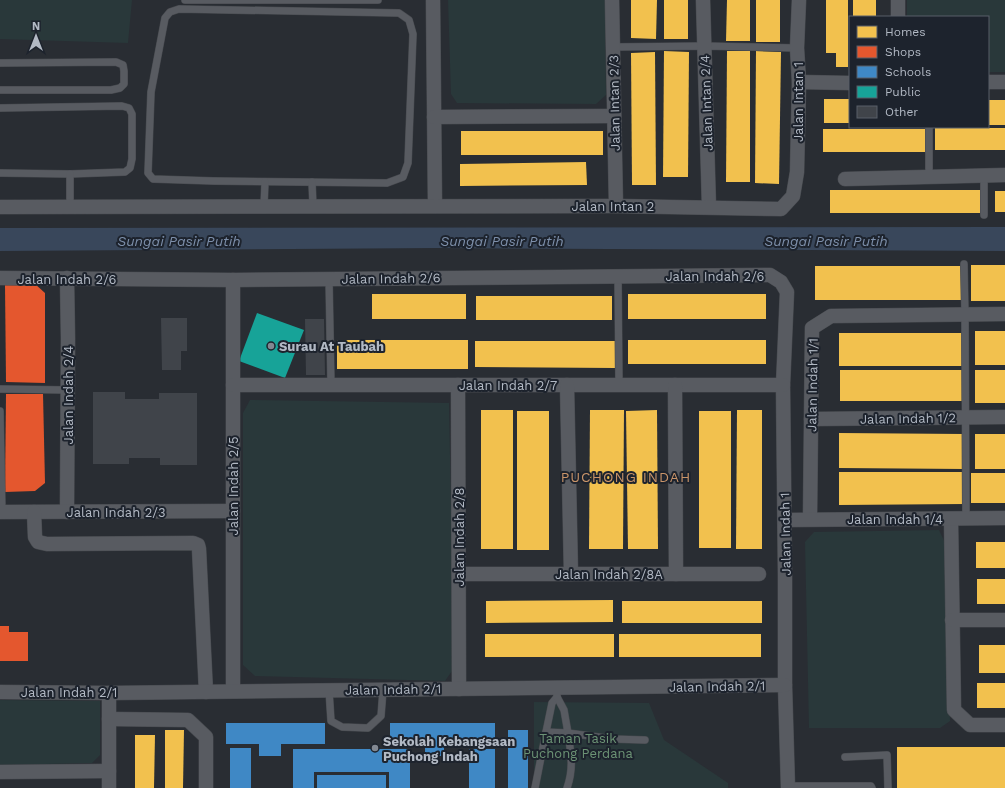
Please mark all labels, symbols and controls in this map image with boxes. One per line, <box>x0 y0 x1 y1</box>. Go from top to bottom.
north arrow <box>16 16 56 56</box>
legend <box>849 16 989 128</box>
text: N <box>32 20 40 33</box>
text: Homes <box>885 25 926 39</box>
text: Shops <box>885 45 921 59</box>
street label: Jalan Intan 2/3 <box>606 55 623 151</box>
street label: Jalan Intan 2/4 <box>697 55 716 151</box>
street label: Jalan Intan 1 <box>791 62 806 142</box>
text: Schools <box>885 65 931 79</box>
text: Public <box>885 85 921 99</box>
text: Other <box>885 105 918 119</box>
street label: Jalan Intan 2 <box>572 199 654 214</box>
water label: Sungai Pasir Putih <box>117 233 241 249</box>
water label: Sungai Pasir Putih <box>440 233 564 249</box>
water label: Sungai Pasir Putih <box>764 233 888 249</box>
street label: Jalan Indah 2/6 <box>665 269 765 284</box>
street label: Jalan Indah 2/6 <box>341 270 441 287</box>
street label: Jalan Indah 2/6 <box>17 272 117 287</box>
street label: Jalan Indah 1/1 <box>804 338 821 432</box>
place label: Surau At Taubah <box>279 339 384 354</box>
marker: Surau At Taubah <box>266 341 276 351</box>
street label: Jalan Indah 2/4 <box>61 346 76 444</box>
street label: Jalan Indah 2/7 <box>459 378 557 393</box>
street label: Jalan Indah 1/2 <box>860 410 956 427</box>
street label: Jalan Indah 2/5 <box>226 437 241 535</box>
district label: PUCHONG INDAH <box>561 469 691 485</box>
street label: Jalan Indah 2/8 <box>452 487 467 587</box>
street label: Jalan Indah 1 <box>777 492 794 576</box>
street label: Jalan Indah 2/3 <box>67 505 165 520</box>
street label: Jalan Indah 1/4 <box>847 512 943 527</box>
street label: Jalan Indah 2/8A <box>555 567 663 582</box>
street label: Jalan Indah 2/1 <box>669 678 765 695</box>
street label: Jalan Indah 2/1 <box>345 681 441 698</box>
street label: Jalan Indah 2/1 <box>21 685 117 700</box>
park label: Taman Tasik Puchong Perdana <box>523 731 634 761</box>
place label: Sekolah Kebangsaan Puchong Indah <box>383 734 515 764</box>
marker: Sekolah Kebangsaan Puchong Indah <box>370 743 380 753</box>

